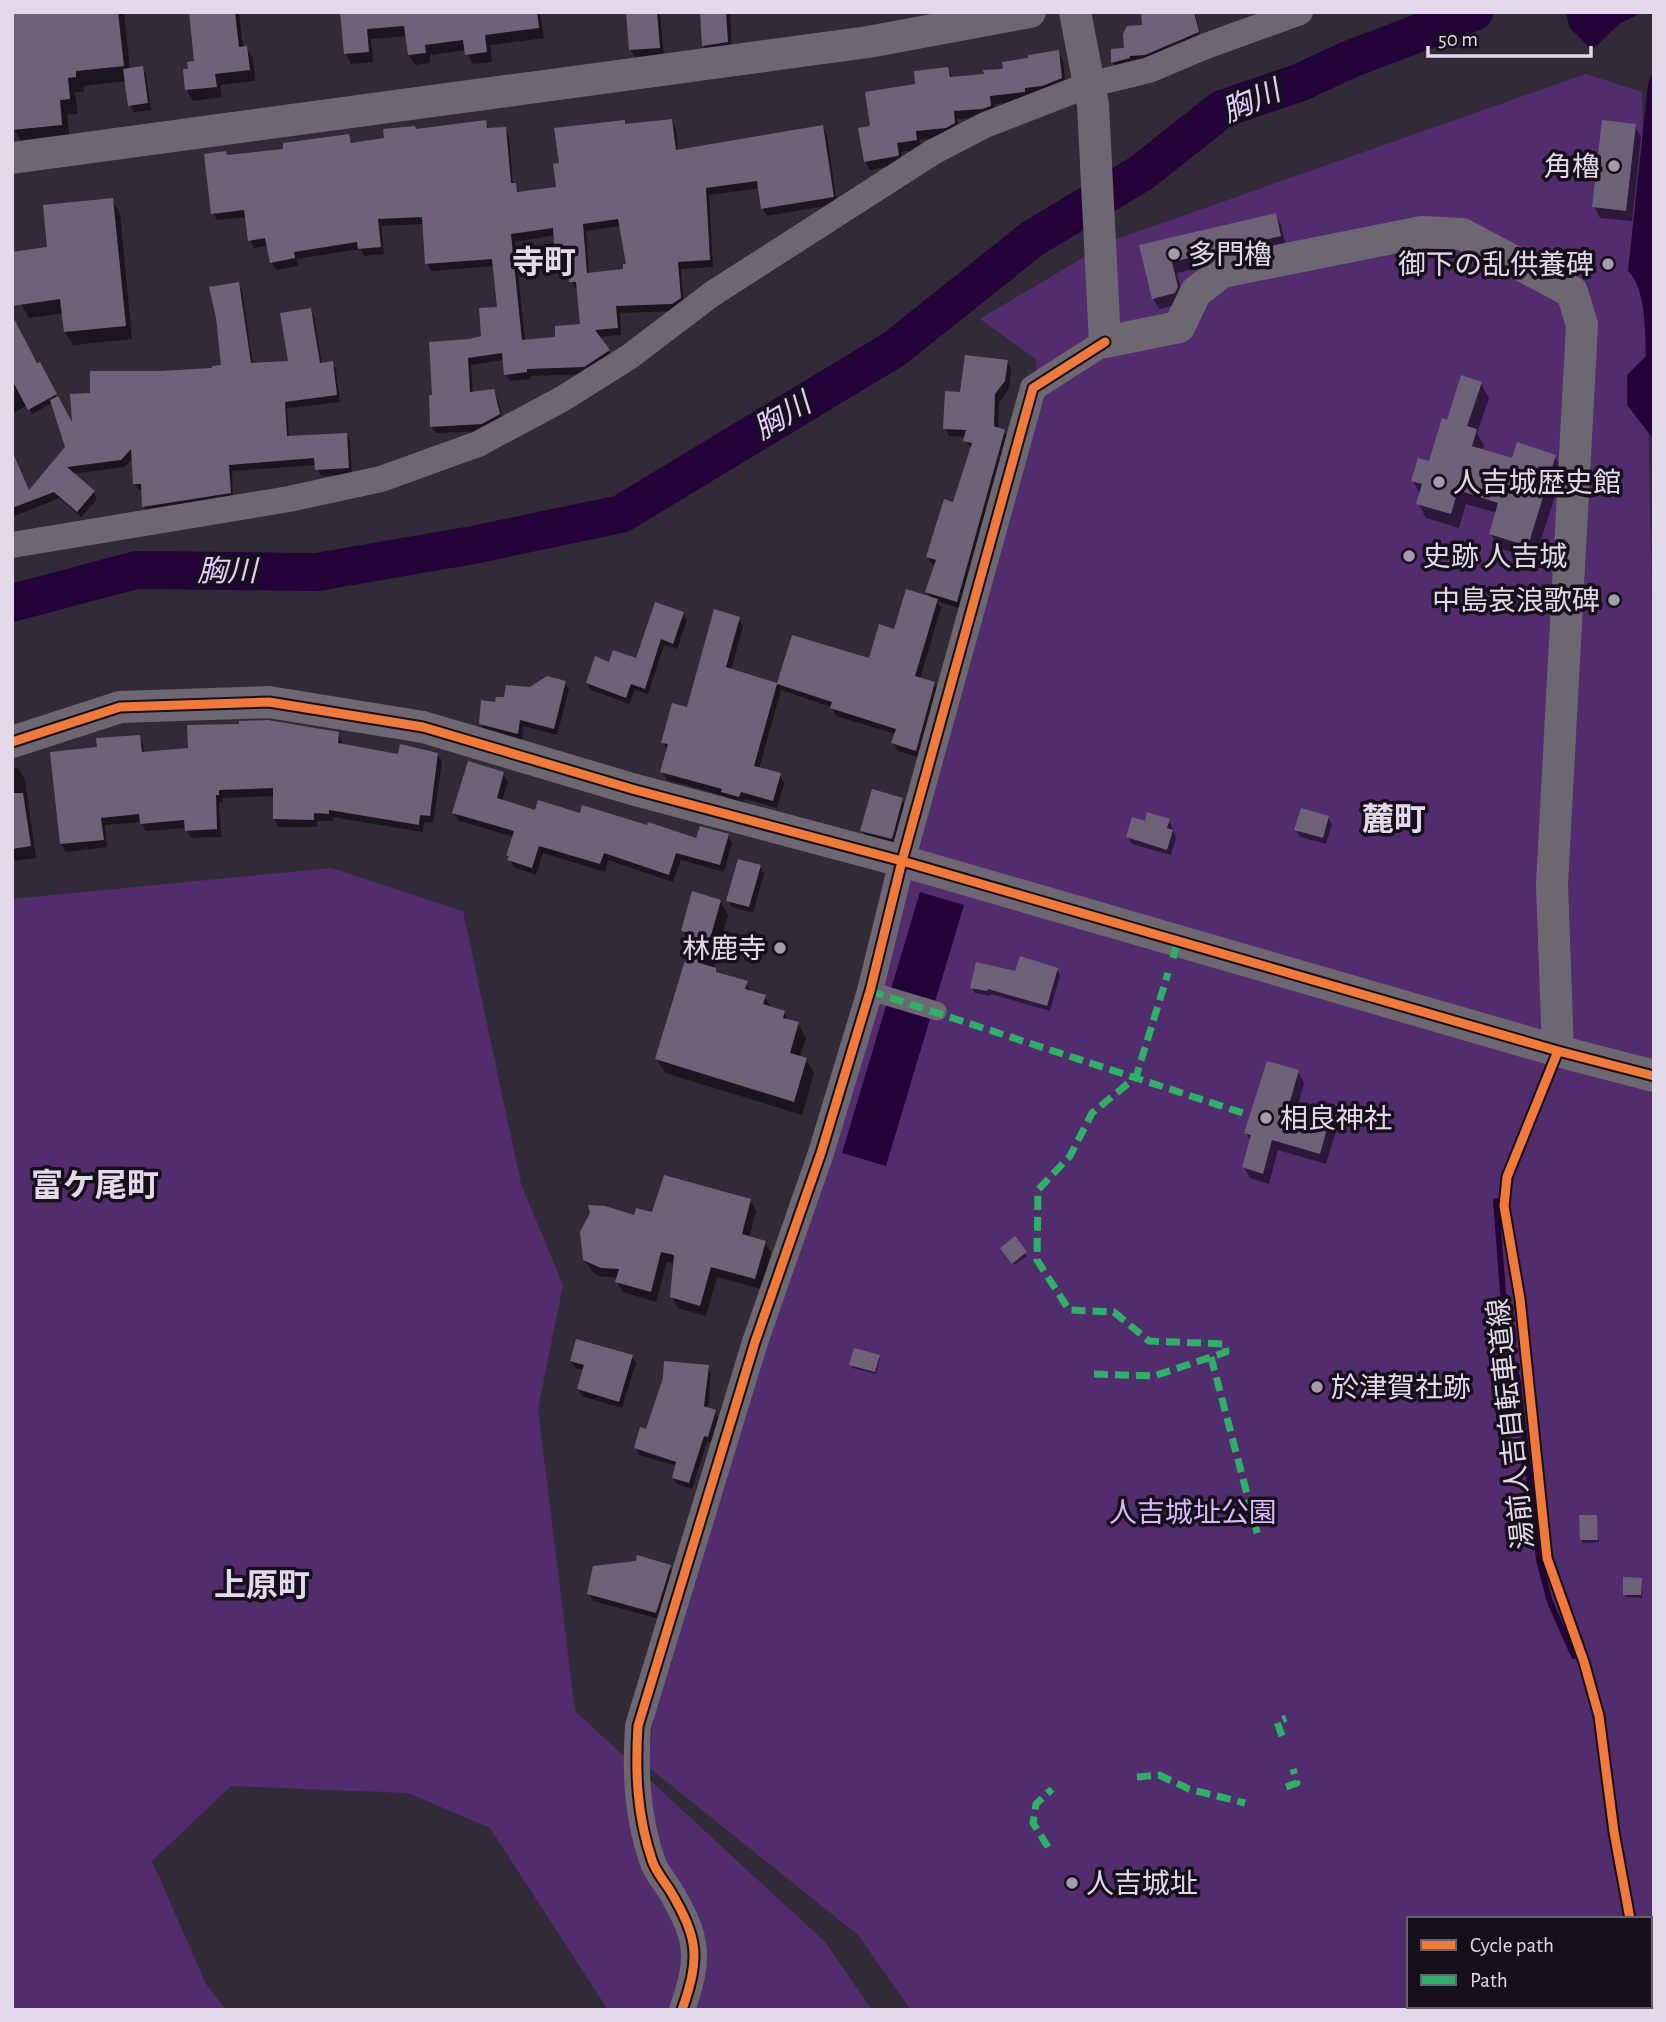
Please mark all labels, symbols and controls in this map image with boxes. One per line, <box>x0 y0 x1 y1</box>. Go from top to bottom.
scale bar <box>1428 14 1591 58</box>
text: 50 m <box>1438 29 1478 50</box>
water label: 胸川 <box>1217 73 1288 128</box>
place label: 角櫓 <box>1544 152 1600 182</box>
marker: 角櫓 <box>1606 158 1622 174</box>
place label: 多門櫓 <box>1188 240 1272 270</box>
district label: 寺町 <box>512 245 576 279</box>
marker: 多門櫓 <box>1166 246 1182 262</box>
place label: 御下の乱供養碑 <box>1398 250 1594 280</box>
marker: 御下の乱供養碑 <box>1600 256 1616 272</box>
water label: 胸川 <box>748 385 819 445</box>
place label: 人吉城歴史館 <box>1453 468 1621 498</box>
marker: 人吉城歴史館 <box>1431 474 1447 490</box>
place label: 史跡 人吉城 <box>1423 542 1568 572</box>
marker: 史跡 人吉城 <box>1401 548 1417 564</box>
water label: 胸川 <box>197 555 260 587</box>
place label: 中島哀浪歌碑 <box>1432 586 1600 616</box>
marker: 中島哀浪歌碑 <box>1606 592 1622 608</box>
district label: 麓町 <box>1362 802 1426 836</box>
place label: 林鹿寺 <box>682 934 766 964</box>
marker: 林鹿寺 <box>772 940 788 956</box>
place label: 相良神社 <box>1280 1104 1392 1134</box>
marker: 相良神社 <box>1258 1110 1274 1126</box>
district label: 富ケ尾町 <box>31 1168 159 1202</box>
street label: 湯前人吉自転車道線 <box>1483 1297 1539 1551</box>
place label: 於津賀社跡 <box>1331 1373 1471 1403</box>
marker: 於津賀社跡 <box>1309 1379 1325 1395</box>
park label: 人吉城址公園 <box>1109 1498 1277 1528</box>
district label: 上原町 <box>214 1569 310 1602</box>
place label: 人吉城址 <box>1086 1869 1198 1899</box>
marker: 人吉城址 <box>1064 1875 1080 1891</box>
legend <box>1407 1917 1652 2008</box>
text: Cycle path <box>1470 1935 1554 1956</box>
text: Path <box>1470 1970 1508 1991</box>

